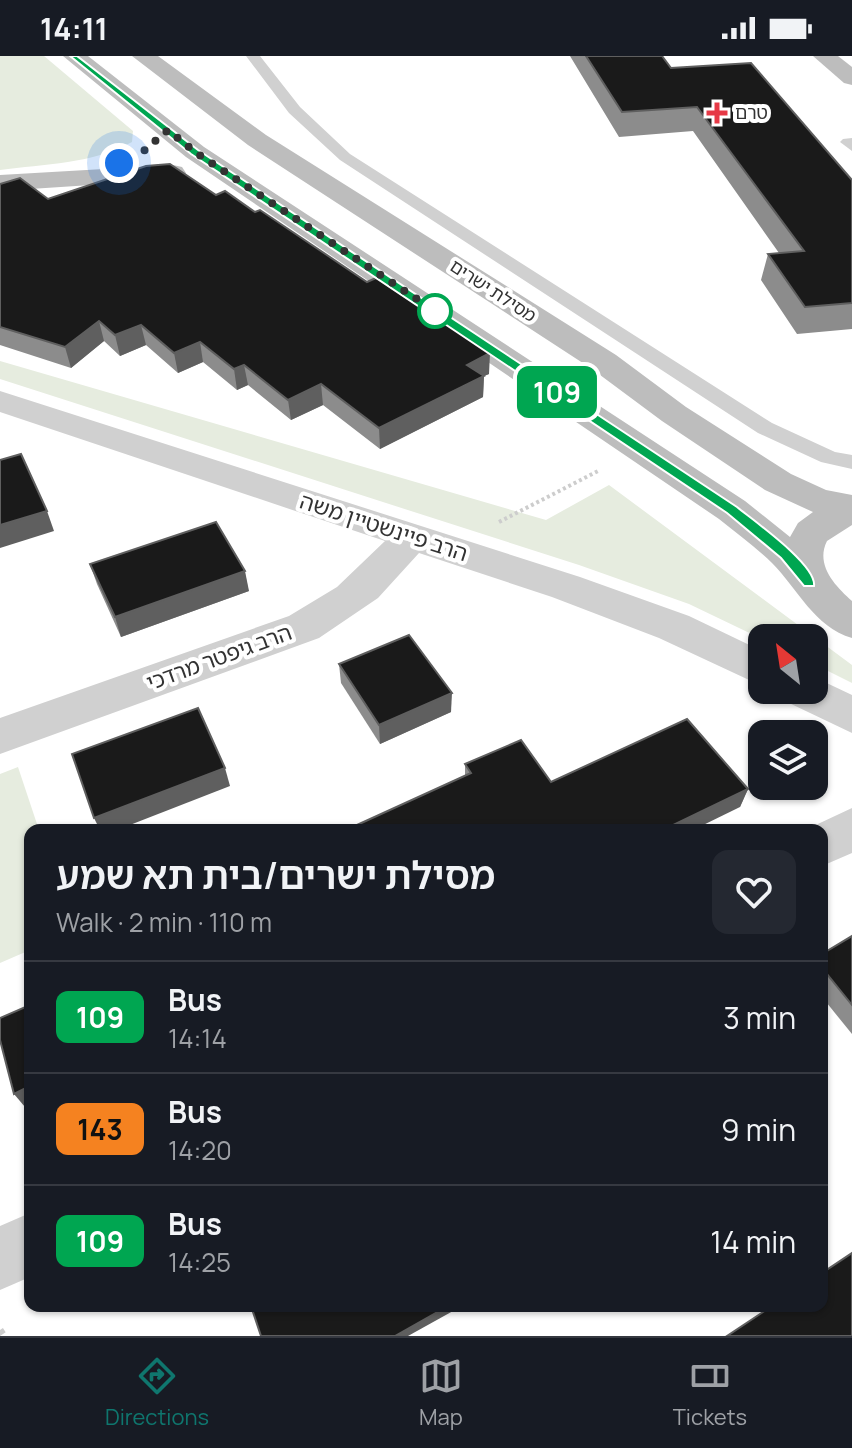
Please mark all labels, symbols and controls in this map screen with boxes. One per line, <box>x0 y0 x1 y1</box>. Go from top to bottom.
text: 14:11 <box>40 8 108 49</box>
place label: טרם <box>735 100 768 124</box>
marker: טרם <box>706 102 728 124</box>
your location <box>99 143 139 183</box>
street label: מסילת ישרים <box>446 253 541 327</box>
unlabelled marker <box>418 294 452 328</box>
line badge: 109 <box>511 366 603 418</box>
text: 109 <box>533 373 581 411</box>
street label: הרב פיינשטיין משה <box>296 486 472 568</box>
street label: הרב גיפטר מרדכי <box>142 617 296 697</box>
north arrow <box>748 624 828 704</box>
map controls <box>748 624 828 800</box>
button: layers <box>748 720 828 800</box>
text: מסילת ישרים/בית תא שמע <box>56 848 495 900</box>
button: heart <box>712 850 796 934</box>
text: Walk · 2 min · 110 m <box>56 904 272 940</box>
text: Bus <box>168 979 222 1020</box>
text: 3 min <box>723 997 796 1038</box>
text: 109 <box>76 998 124 1036</box>
text: 14:14 <box>168 1020 227 1056</box>
text: Bus <box>168 1091 222 1132</box>
text: 9 min <box>721 1109 796 1150</box>
text: 143 <box>77 1110 123 1148</box>
text: 14:20 <box>168 1132 232 1168</box>
text: Bus <box>168 1203 222 1244</box>
text: 14 min <box>710 1221 796 1262</box>
text: 109 <box>76 1222 124 1260</box>
text: 14:25 <box>168 1244 231 1280</box>
tab: Directions <box>105 1354 209 1432</box>
tab: Map <box>419 1354 463 1432</box>
tab: Tickets <box>673 1354 747 1432</box>

